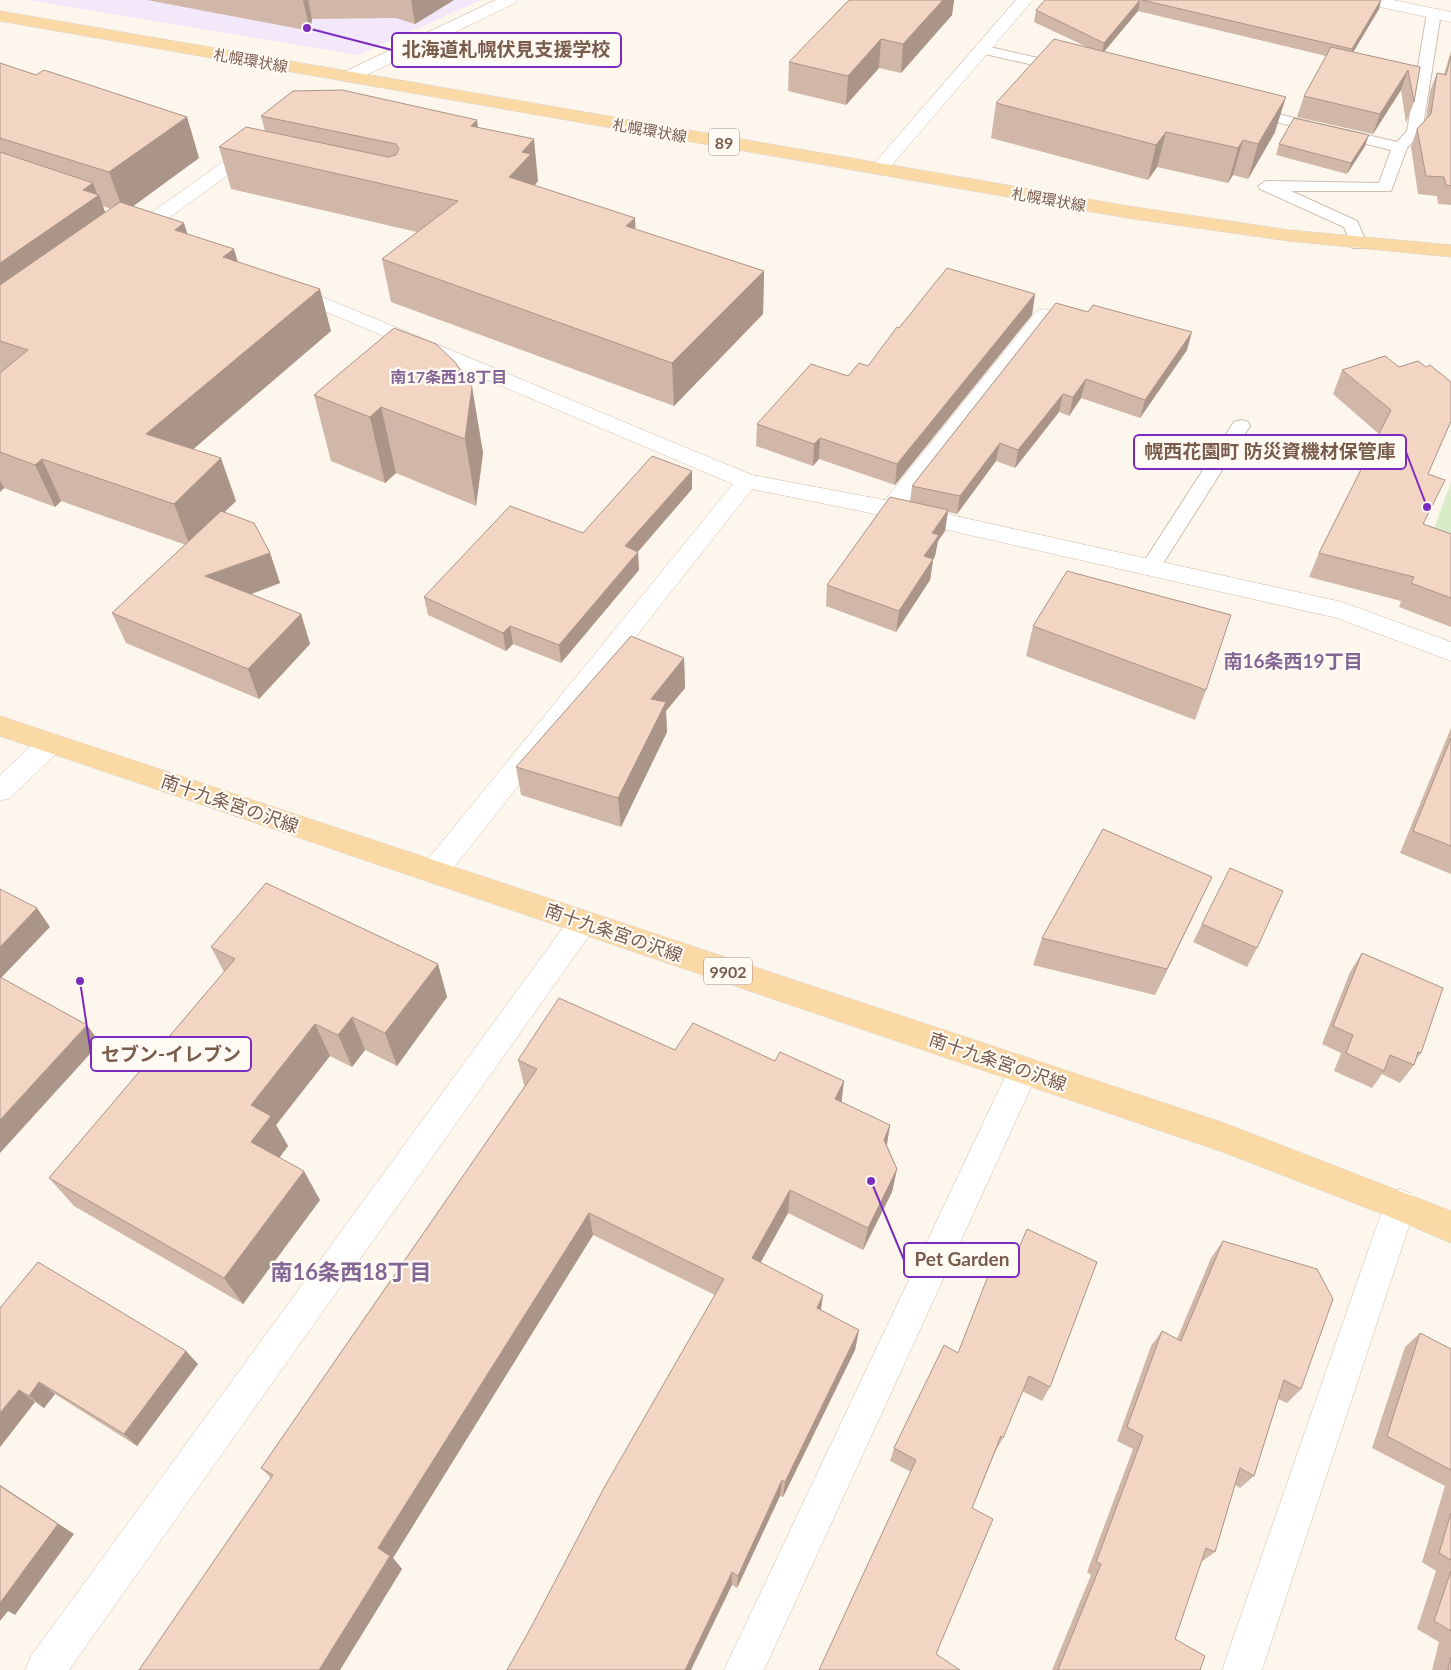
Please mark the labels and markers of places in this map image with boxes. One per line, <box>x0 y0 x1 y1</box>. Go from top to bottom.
callout: 北海道札幌伏見支援学校 <box>392 33 621 67</box>
callout: 幌西花園町 防災資機材保管庫 <box>1134 435 1406 469</box>
callout: セブン-イレブン <box>91 1037 251 1071</box>
callout: Pet Garden <box>904 1243 1019 1277</box>

